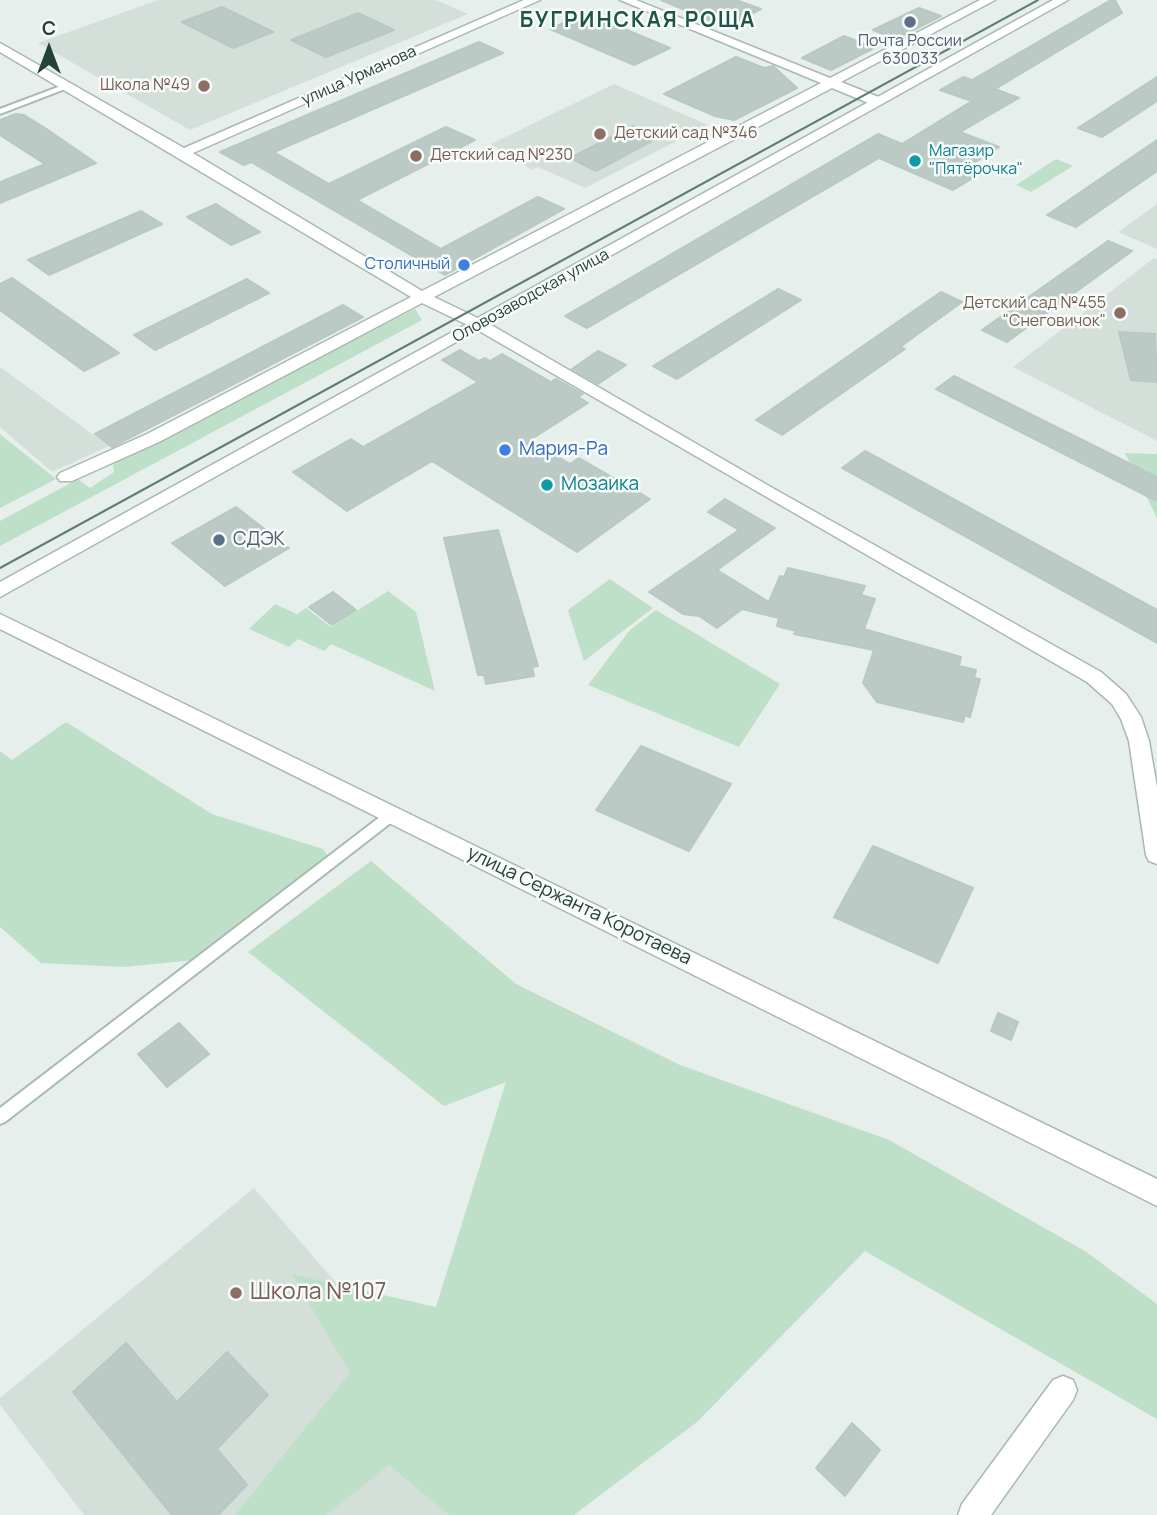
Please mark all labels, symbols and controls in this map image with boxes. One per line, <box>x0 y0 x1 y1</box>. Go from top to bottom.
district label: БУГРИНСКАЯ РОЩА <box>522 8 754 34</box>
north arrow <box>14 14 84 84</box>
marker: Почта России 630033 <box>902 14 918 30</box>
text: С <box>42 15 56 41</box>
place label: Почта России 630033 <box>858 32 962 70</box>
street label: улица Урманова <box>299 42 419 110</box>
place label: Школа №49 <box>100 76 190 96</box>
marker: Школа №49 <box>196 78 212 94</box>
place label: Детский сад №346 <box>614 124 758 144</box>
marker: Детский сад №346 <box>592 126 608 142</box>
place label: Магазир "Пятёрочка" <box>929 142 1023 180</box>
place label: Детский сад №230 <box>430 146 573 166</box>
marker: Детский сад №230 <box>408 148 424 164</box>
marker: Магазир "Пятёрочка" <box>907 153 923 169</box>
street label: Оловозаводская улица <box>450 245 612 347</box>
place label: Столичный <box>365 255 450 275</box>
marker: Столичный <box>456 257 472 273</box>
place label: Детский сад №455 "Снеговичок" <box>963 294 1106 332</box>
marker: Детский сад №455 "Снеговичок" <box>1112 305 1128 321</box>
place label: Мария-Ра <box>519 439 608 461</box>
marker: Мария-Ра <box>497 442 513 458</box>
place label: Мозаика <box>561 474 639 496</box>
marker: Мозаика <box>539 477 555 493</box>
place label: СДЭК <box>233 529 285 551</box>
marker: СДЭК <box>211 532 227 548</box>
street label: улица Сержанта Коротаева <box>463 842 695 970</box>
place label: Школа №107 <box>250 1279 386 1307</box>
marker: Школа №107 <box>228 1285 244 1301</box>

